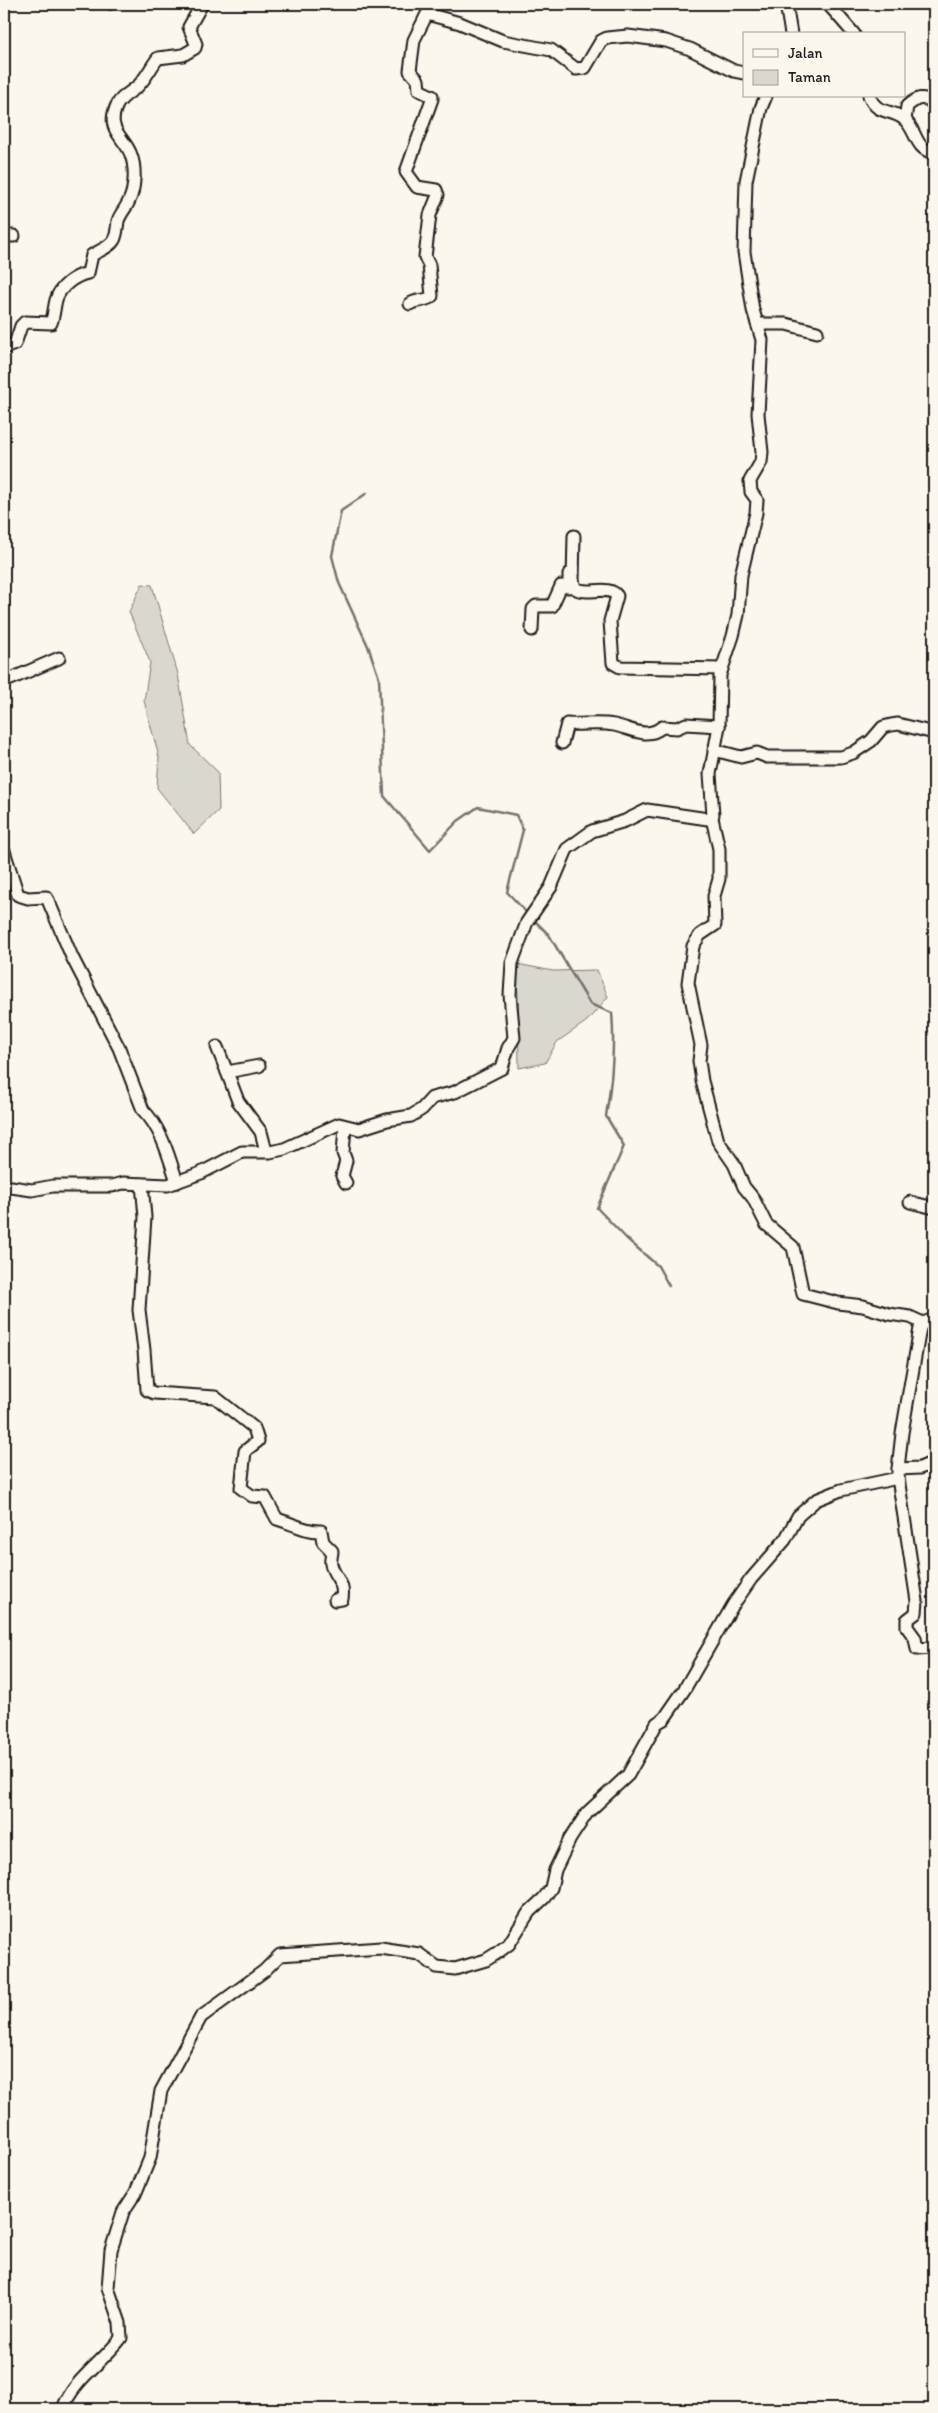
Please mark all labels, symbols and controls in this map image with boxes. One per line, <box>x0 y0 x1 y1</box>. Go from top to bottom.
legend <box>743 32 906 98</box>
text: Jalan <box>788 44 822 62</box>
text: Taman <box>788 68 831 86</box>

